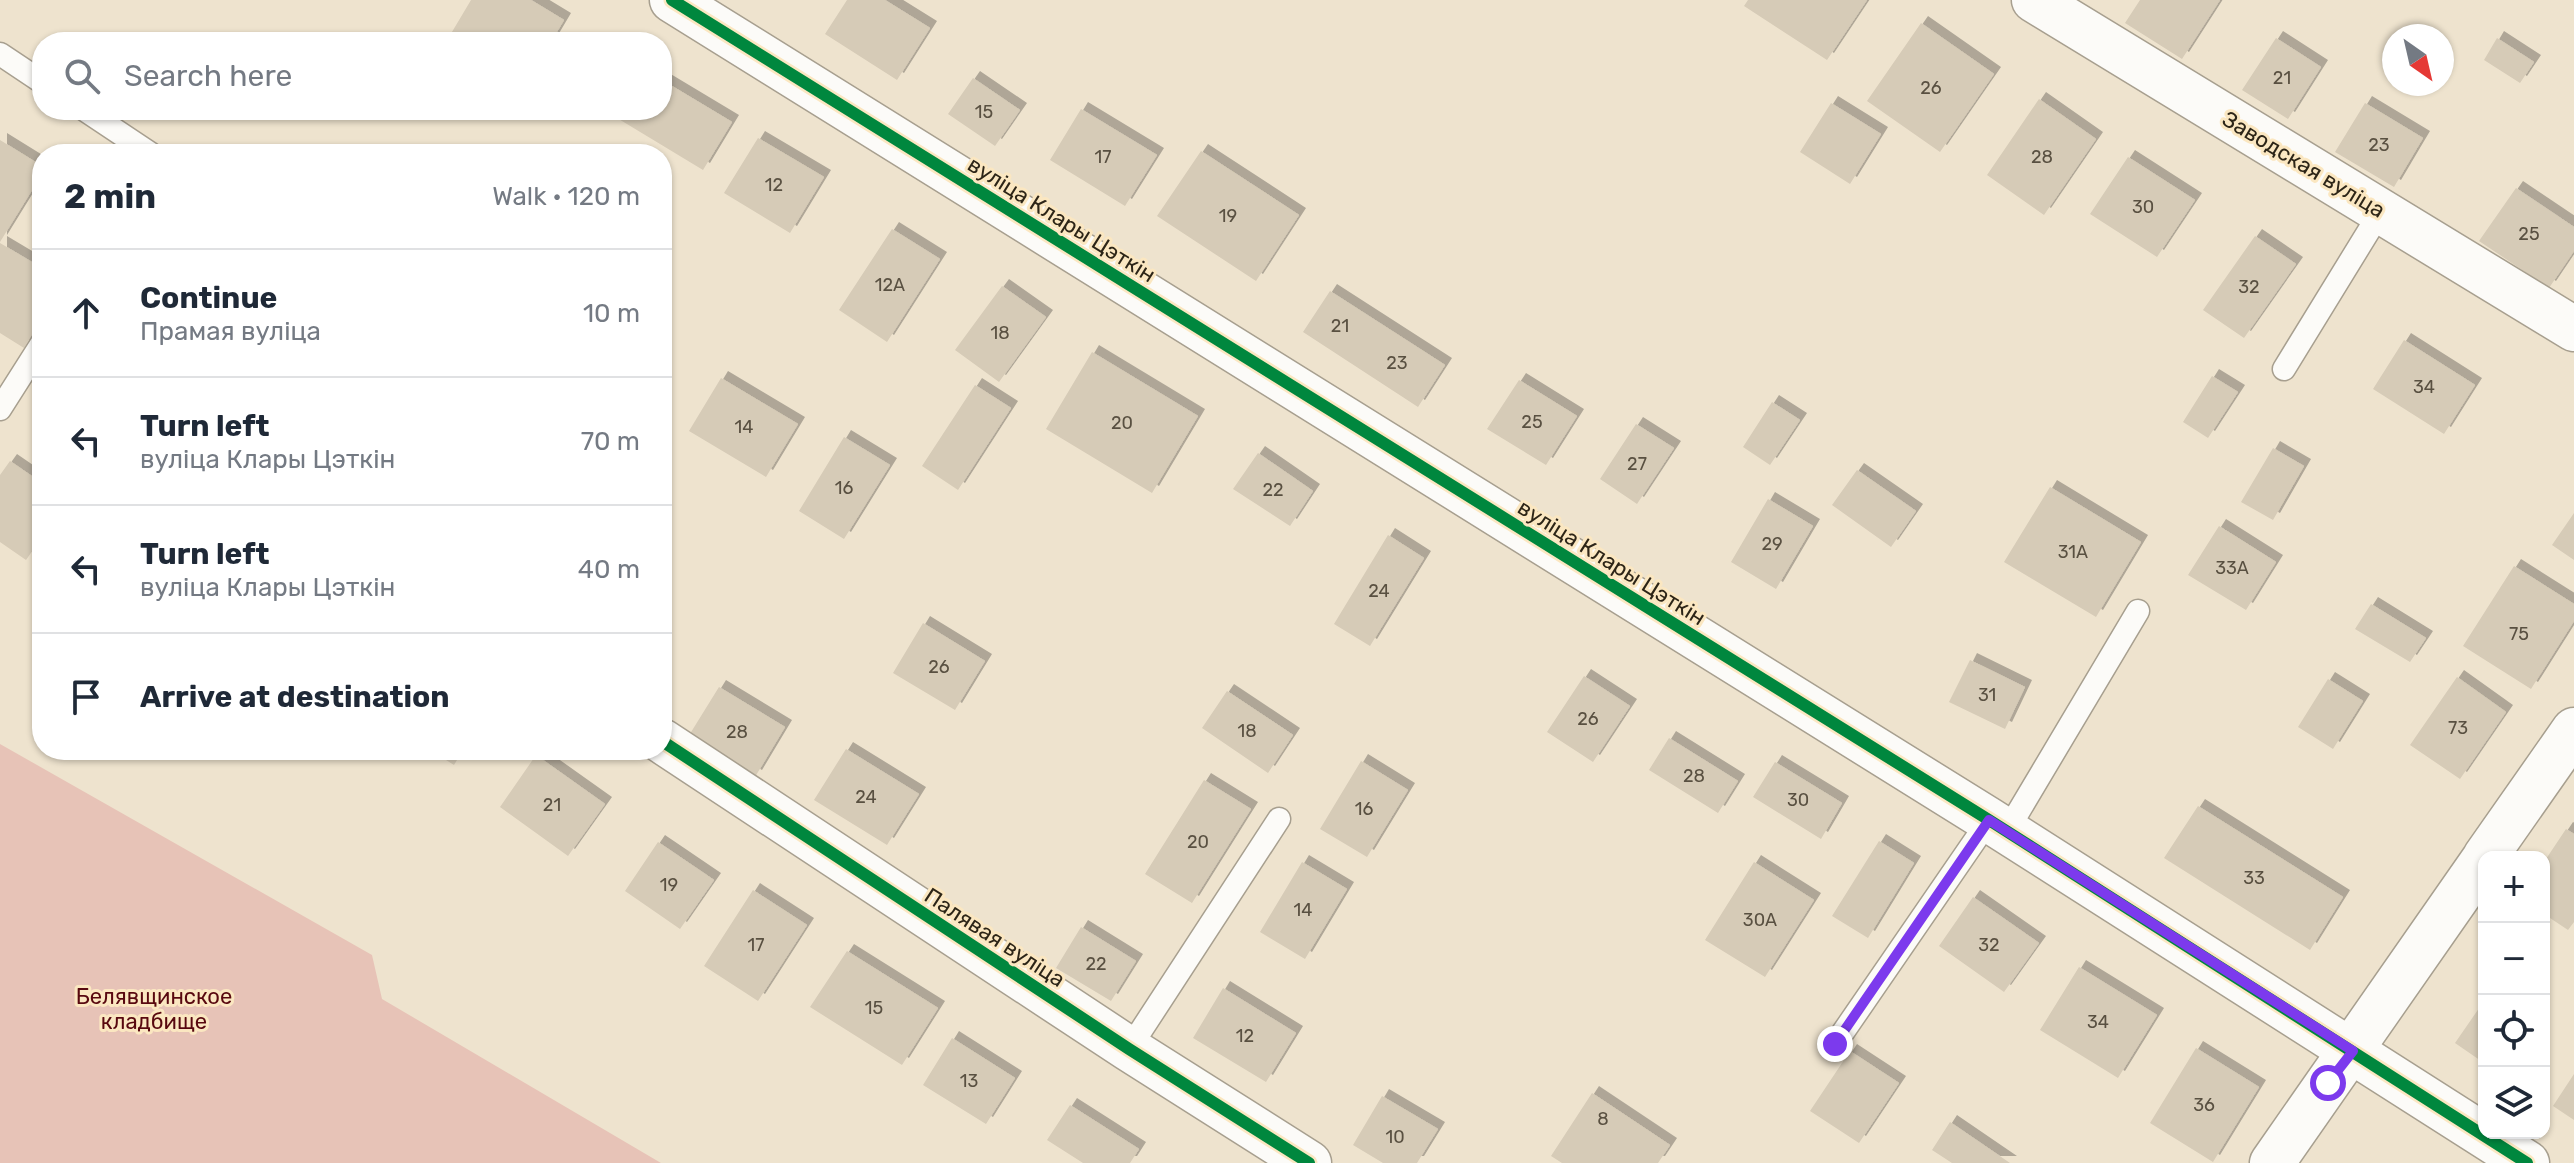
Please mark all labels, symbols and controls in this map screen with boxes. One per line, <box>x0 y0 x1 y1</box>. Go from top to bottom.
north arrow <box>2382 24 2454 96</box>
search box <box>32 32 672 120</box>
icon: search <box>60 54 104 98</box>
text: Search here <box>124 58 292 94</box>
house number: 21 <box>2273 67 2291 89</box>
house number: 26 <box>1920 77 1942 99</box>
house number: 15 <box>975 101 993 123</box>
street label: Заводская вуліца <box>2218 105 2390 224</box>
house number: 23 <box>2368 134 2390 156</box>
house number: 17 <box>1095 146 1111 168</box>
house number: 28 <box>2031 146 2053 168</box>
street label: вуліца Клары Цэткін <box>963 151 1161 288</box>
house number: 12 <box>765 174 783 196</box>
text: 2 min <box>64 176 156 217</box>
text: Walk · 120 m <box>492 181 640 212</box>
house number: 30 <box>2132 196 2154 218</box>
house number: 19 <box>1219 205 1237 227</box>
house number: 25 <box>2518 223 2540 245</box>
house number: 12А <box>875 274 905 296</box>
house number: 32 <box>2238 276 2260 298</box>
text: Continue <box>140 280 277 316</box>
icon: ahead <box>64 291 108 335</box>
text: 10 m <box>583 298 640 329</box>
house number: 21 <box>1331 315 1349 337</box>
text: Прамая вуліца <box>140 316 321 347</box>
house number: 18 <box>990 322 1010 344</box>
house number: 23 <box>1386 352 1408 374</box>
house number: 34 <box>2413 376 2435 398</box>
text: Turn left <box>140 408 270 444</box>
house number: 25 <box>1521 411 1543 433</box>
house number: 20 <box>1111 412 1133 434</box>
house number: 14 <box>735 416 753 438</box>
icon: left <box>64 419 108 463</box>
text: 70 m <box>581 426 640 457</box>
text: вуліца Клары Цэткін <box>140 444 395 475</box>
house number: 27 <box>1627 453 1647 475</box>
house number: 16 <box>835 477 853 499</box>
house number: 22 <box>1262 479 1284 501</box>
street label: вуліца Клары Цэткін <box>1513 494 1711 631</box>
house number: 29 <box>1761 533 1783 555</box>
text: Turn left <box>140 536 270 572</box>
house number: 31А <box>2058 541 2088 563</box>
icon: left <box>64 547 108 591</box>
text: 40 m <box>578 554 640 585</box>
house number: 33А <box>2215 557 2249 579</box>
text: вуліца Клары Цэткін <box>140 572 395 603</box>
house number: 24 <box>1368 580 1390 602</box>
house number: 75 <box>2509 623 2529 645</box>
house number: 26 <box>928 656 950 678</box>
icon: arrive <box>64 675 108 719</box>
text: Arrive at destination <box>140 679 450 715</box>
house number: 31 <box>1978 684 1996 706</box>
house number: 26 <box>1577 708 1599 730</box>
house number: 73 <box>2448 717 2468 739</box>
house number: 18 <box>1237 720 1257 742</box>
house number: 28 <box>726 721 748 743</box>
house number: 28 <box>1683 765 1705 787</box>
house number: 24 <box>855 786 877 808</box>
house number: 30 <box>1787 789 1809 811</box>
house number: 21 <box>543 794 561 816</box>
house number: 16 <box>1355 798 1373 820</box>
house number: 20 <box>1187 831 1209 853</box>
map controls <box>2478 851 2550 1139</box>
button: + <box>2478 851 2550 923</box>
house number: 33 <box>2243 867 2265 889</box>
house number: 19 <box>660 874 678 896</box>
street label: Палявая вуліца <box>919 882 1070 993</box>
house number: 14 <box>1294 899 1312 921</box>
house number: 30А <box>1743 909 1777 931</box>
button: − <box>2478 923 2550 995</box>
house number: 17 <box>748 934 764 956</box>
house number: 32 <box>1978 934 2000 956</box>
house number: 22 <box>1085 953 1107 975</box>
park label: Белявщинское кладбище <box>76 983 232 1035</box>
button: locate <box>2478 995 2550 1067</box>
house number: 15 <box>865 997 883 1019</box>
house number: 34 <box>2087 1011 2109 1033</box>
house number: 12 <box>1236 1025 1254 1047</box>
route end <box>1817 1026 1853 1062</box>
route start <box>2310 1065 2346 1101</box>
button: layers <box>2478 1067 2550 1139</box>
house number: 13 <box>960 1070 978 1092</box>
house number: 36 <box>2193 1094 2215 1116</box>
house number: 8 <box>1597 1108 1609 1130</box>
house number: 10 <box>1385 1126 1405 1148</box>

